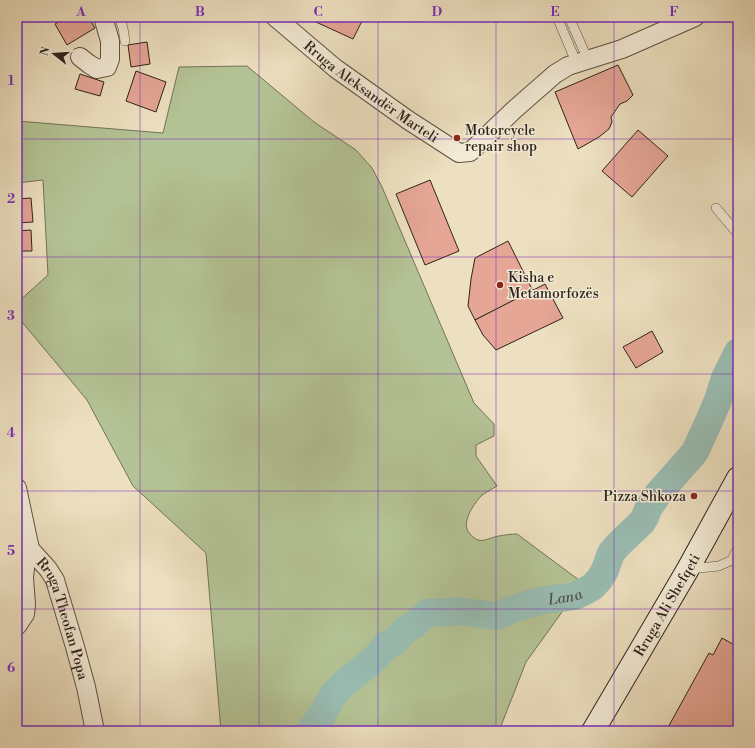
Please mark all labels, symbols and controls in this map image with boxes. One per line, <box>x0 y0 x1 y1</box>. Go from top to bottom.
text: A <box>75 4 86 20</box>
text: B <box>195 4 205 20</box>
text: C <box>313 4 323 20</box>
text: D <box>432 4 442 20</box>
text: E <box>550 4 560 20</box>
text: F <box>669 4 679 20</box>
north arrow <box>34 34 74 74</box>
street label: Rruga Aleksandër Marteli <box>300 37 442 147</box>
text: N <box>37 45 53 58</box>
text: 1 <box>8 73 15 89</box>
place label: Motorcycle repair shop <box>465 122 537 156</box>
marker: Motorcycle repair shop <box>452 133 462 143</box>
text: 2 <box>7 191 15 207</box>
place label: Kisha e Metamorfozës <box>508 269 599 303</box>
marker: Kisha e Metamorfozës <box>495 280 505 290</box>
text: 3 <box>7 308 15 324</box>
text: 4 <box>7 425 16 441</box>
place label: Pizza Shkoza <box>603 488 687 506</box>
marker: Pizza Shkoza <box>689 491 699 501</box>
text: 5 <box>7 543 15 559</box>
street label: Rruga Ali Shefqeti <box>631 551 705 660</box>
street label: Rruga Theofan Popa <box>32 554 92 683</box>
water label: Lana <box>546 584 586 610</box>
text: 6 <box>7 660 15 676</box>

